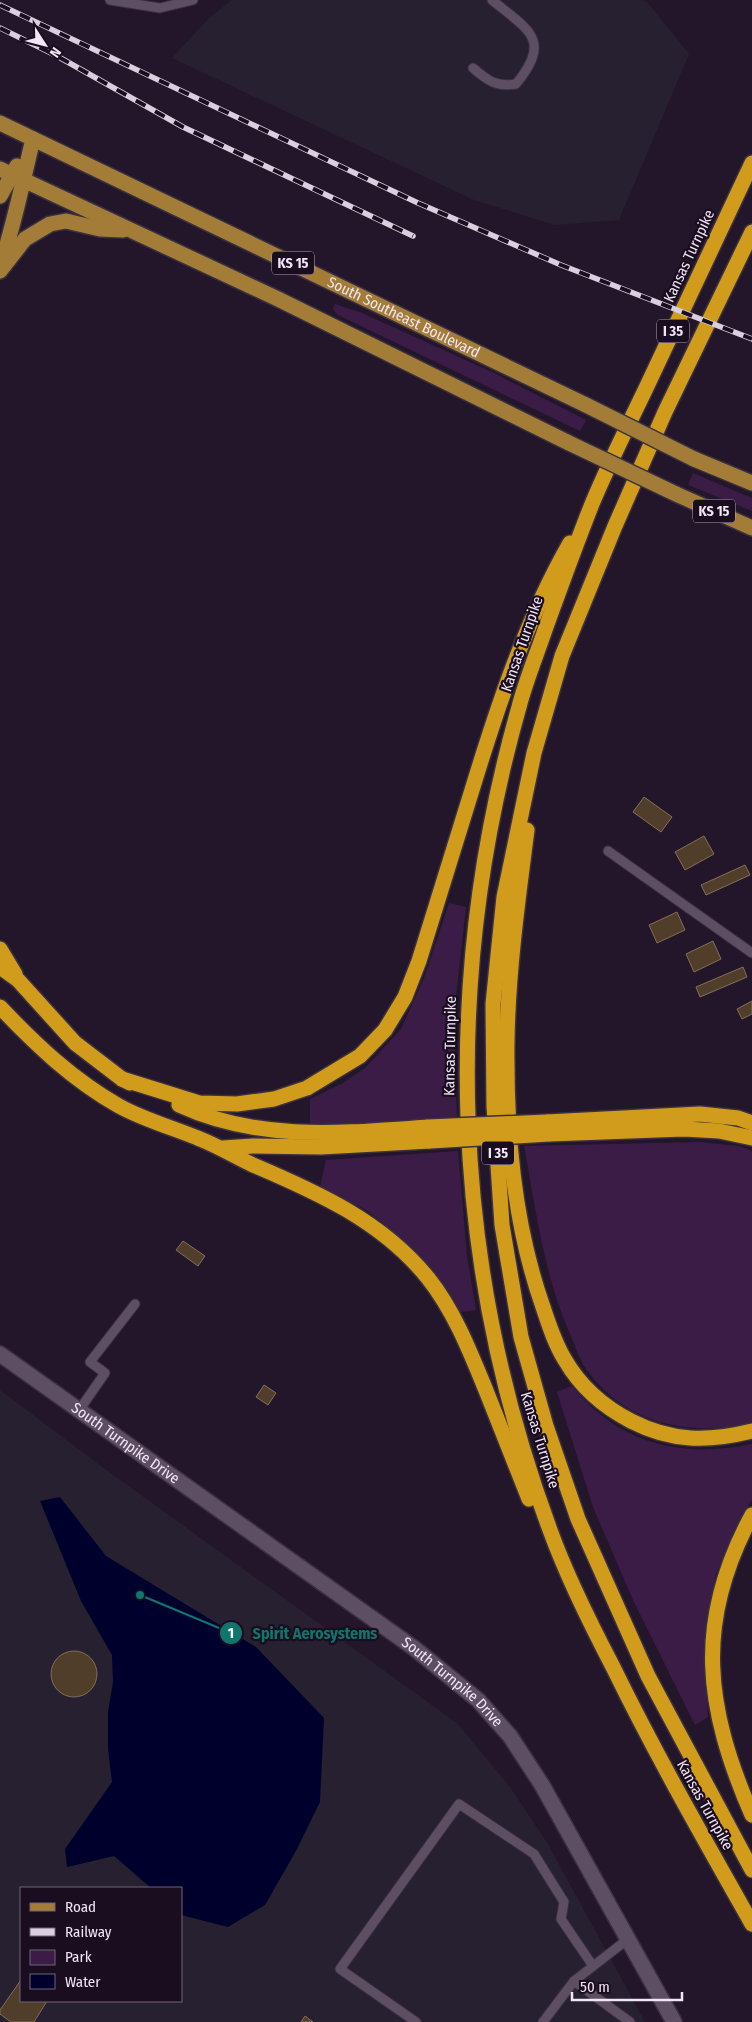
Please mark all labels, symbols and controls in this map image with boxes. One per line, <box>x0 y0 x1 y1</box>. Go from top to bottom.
north arrow <box>20 20 70 70</box>
text: N <box>46 44 64 61</box>
street label: Kansas Turnpike <box>660 207 718 305</box>
road number: KS 15 <box>272 252 314 274</box>
street label: South Southeast Boulevard <box>325 273 483 362</box>
road number: I 35 <box>657 320 689 342</box>
road number: KS 15 <box>693 500 735 522</box>
street label: Kansas Turnpike <box>497 594 547 694</box>
street label: Kansas Turnpike <box>440 996 460 1096</box>
road number: I 35 <box>482 1142 514 1164</box>
street label: Kansas Turnpike <box>517 1390 563 1490</box>
street label: South Turnpike Drive <box>68 1399 183 1488</box>
callout: Spirit Aerosystems <box>218 1618 388 1649</box>
text: 1 <box>228 1624 234 1642</box>
text: Spirit Aerosystems <box>253 1624 377 1643</box>
street label: South Turnpike Drive <box>398 1633 507 1731</box>
street label: Kansas Turnpike <box>673 1757 737 1853</box>
legend <box>20 1887 182 2002</box>
text: Road <box>65 1898 96 1916</box>
text: Railway <box>65 1923 112 1941</box>
text: Park <box>65 1948 92 1966</box>
scale bar <box>572 1970 682 2002</box>
text: Water <box>65 1973 101 1991</box>
text: 50 m <box>580 1978 610 1996</box>

